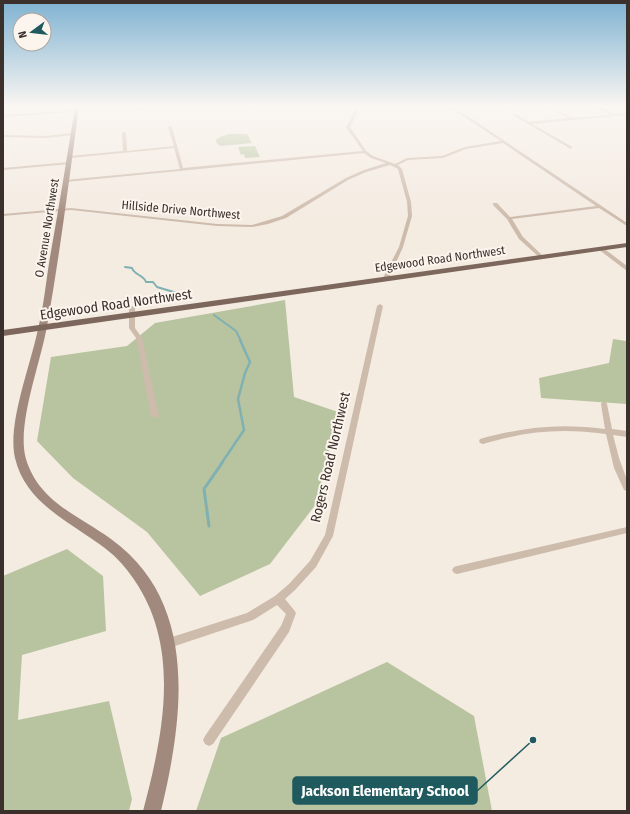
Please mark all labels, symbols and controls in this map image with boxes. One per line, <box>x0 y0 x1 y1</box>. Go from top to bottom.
north arrow <box>12 12 52 52</box>
text: N <box>16 30 30 39</box>
street label: O Avenue Northwest <box>32 177 62 279</box>
street label: Hillside Drive Northwest <box>121 198 241 222</box>
street label: Edgewood Road Northwest <box>374 243 506 275</box>
street label: Edgewood Road Northwest <box>39 285 194 324</box>
street label: Rogers Road Northwest <box>307 390 354 524</box>
callout: Jackson Elementary School <box>293 777 477 804</box>
text: Jackson Elementary School <box>300 782 470 800</box>

